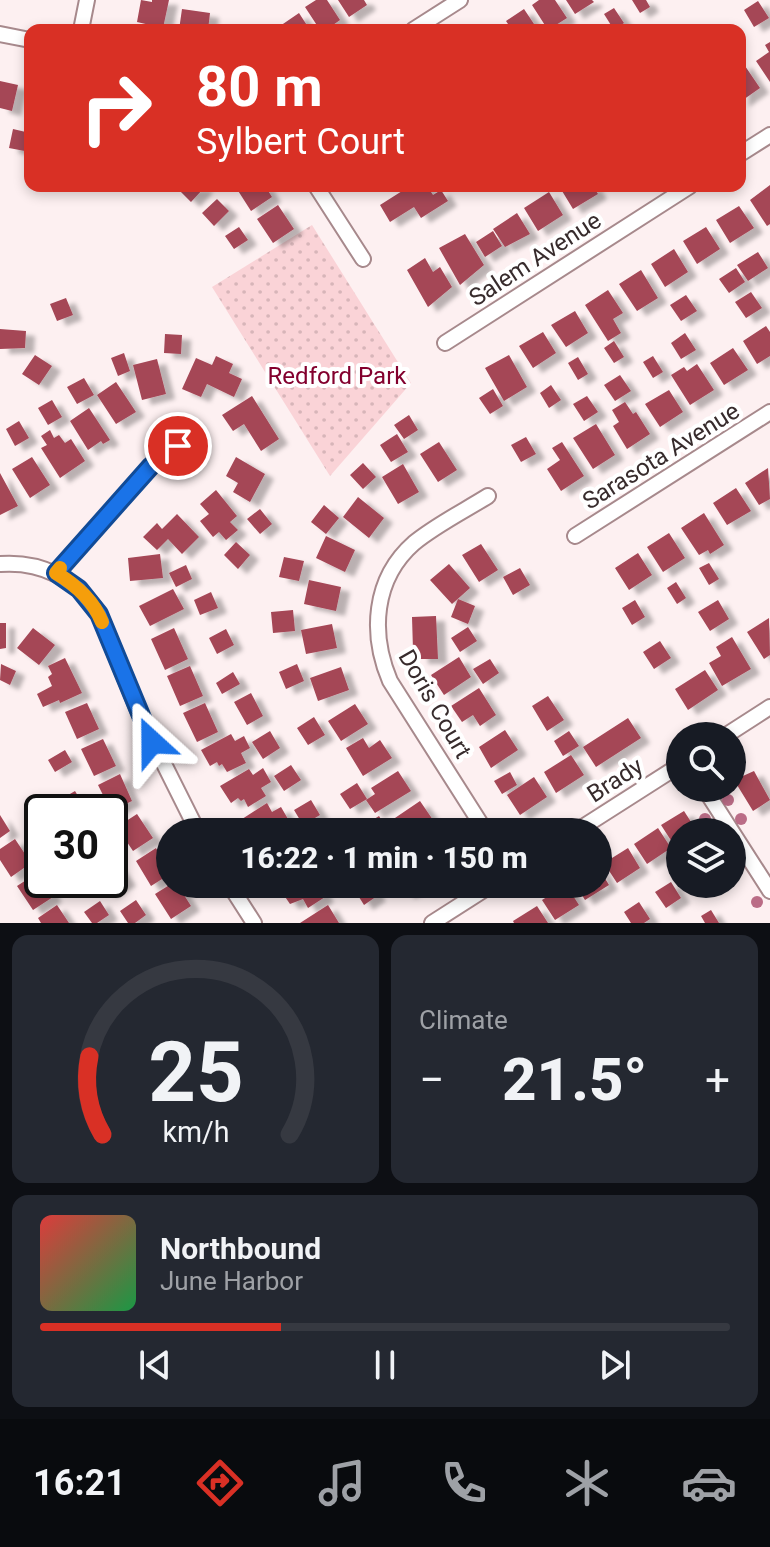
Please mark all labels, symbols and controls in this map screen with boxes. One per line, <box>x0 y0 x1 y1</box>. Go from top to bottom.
text: 80 m <box>196 54 323 120</box>
icon: right <box>64 56 168 160</box>
text: Sylbert Court <box>196 121 405 163</box>
street label: Salem Avenue <box>464 206 606 312</box>
park label: Redford Park <box>268 362 407 390</box>
street label: Sarasota Avenue <box>577 397 745 515</box>
pin <box>144 412 212 480</box>
icon: arrive <box>156 424 200 468</box>
street label: Doris Court <box>393 645 477 763</box>
position arrow <box>110 700 194 784</box>
map controls <box>666 722 746 898</box>
button: search <box>666 722 746 802</box>
street label: Brady <box>582 751 649 808</box>
speed limit sign: 30 <box>24 794 128 898</box>
button: layers <box>666 818 746 898</box>
text: 16:22 · 1 min · 150 m <box>240 840 528 875</box>
text: Climate <box>419 1005 508 1035</box>
text: 25 <box>148 1024 243 1121</box>
text: 21.5° <box>502 1044 647 1115</box>
text: − <box>419 1054 444 1106</box>
text: + <box>705 1054 730 1106</box>
text: km/h <box>162 1115 229 1149</box>
text: Northbound <box>160 1231 321 1266</box>
text: June Harbor <box>160 1266 303 1296</box>
icon: previous <box>133 1343 177 1387</box>
icon: pause <box>363 1343 407 1387</box>
icon: next <box>593 1343 637 1387</box>
icon: directions <box>192 1455 248 1511</box>
icon: music <box>314 1455 370 1511</box>
icon: phone <box>436 1455 492 1511</box>
icon: climate <box>559 1455 615 1511</box>
icon: car <box>681 1455 737 1511</box>
text: 16:21 <box>33 1462 126 1504</box>

